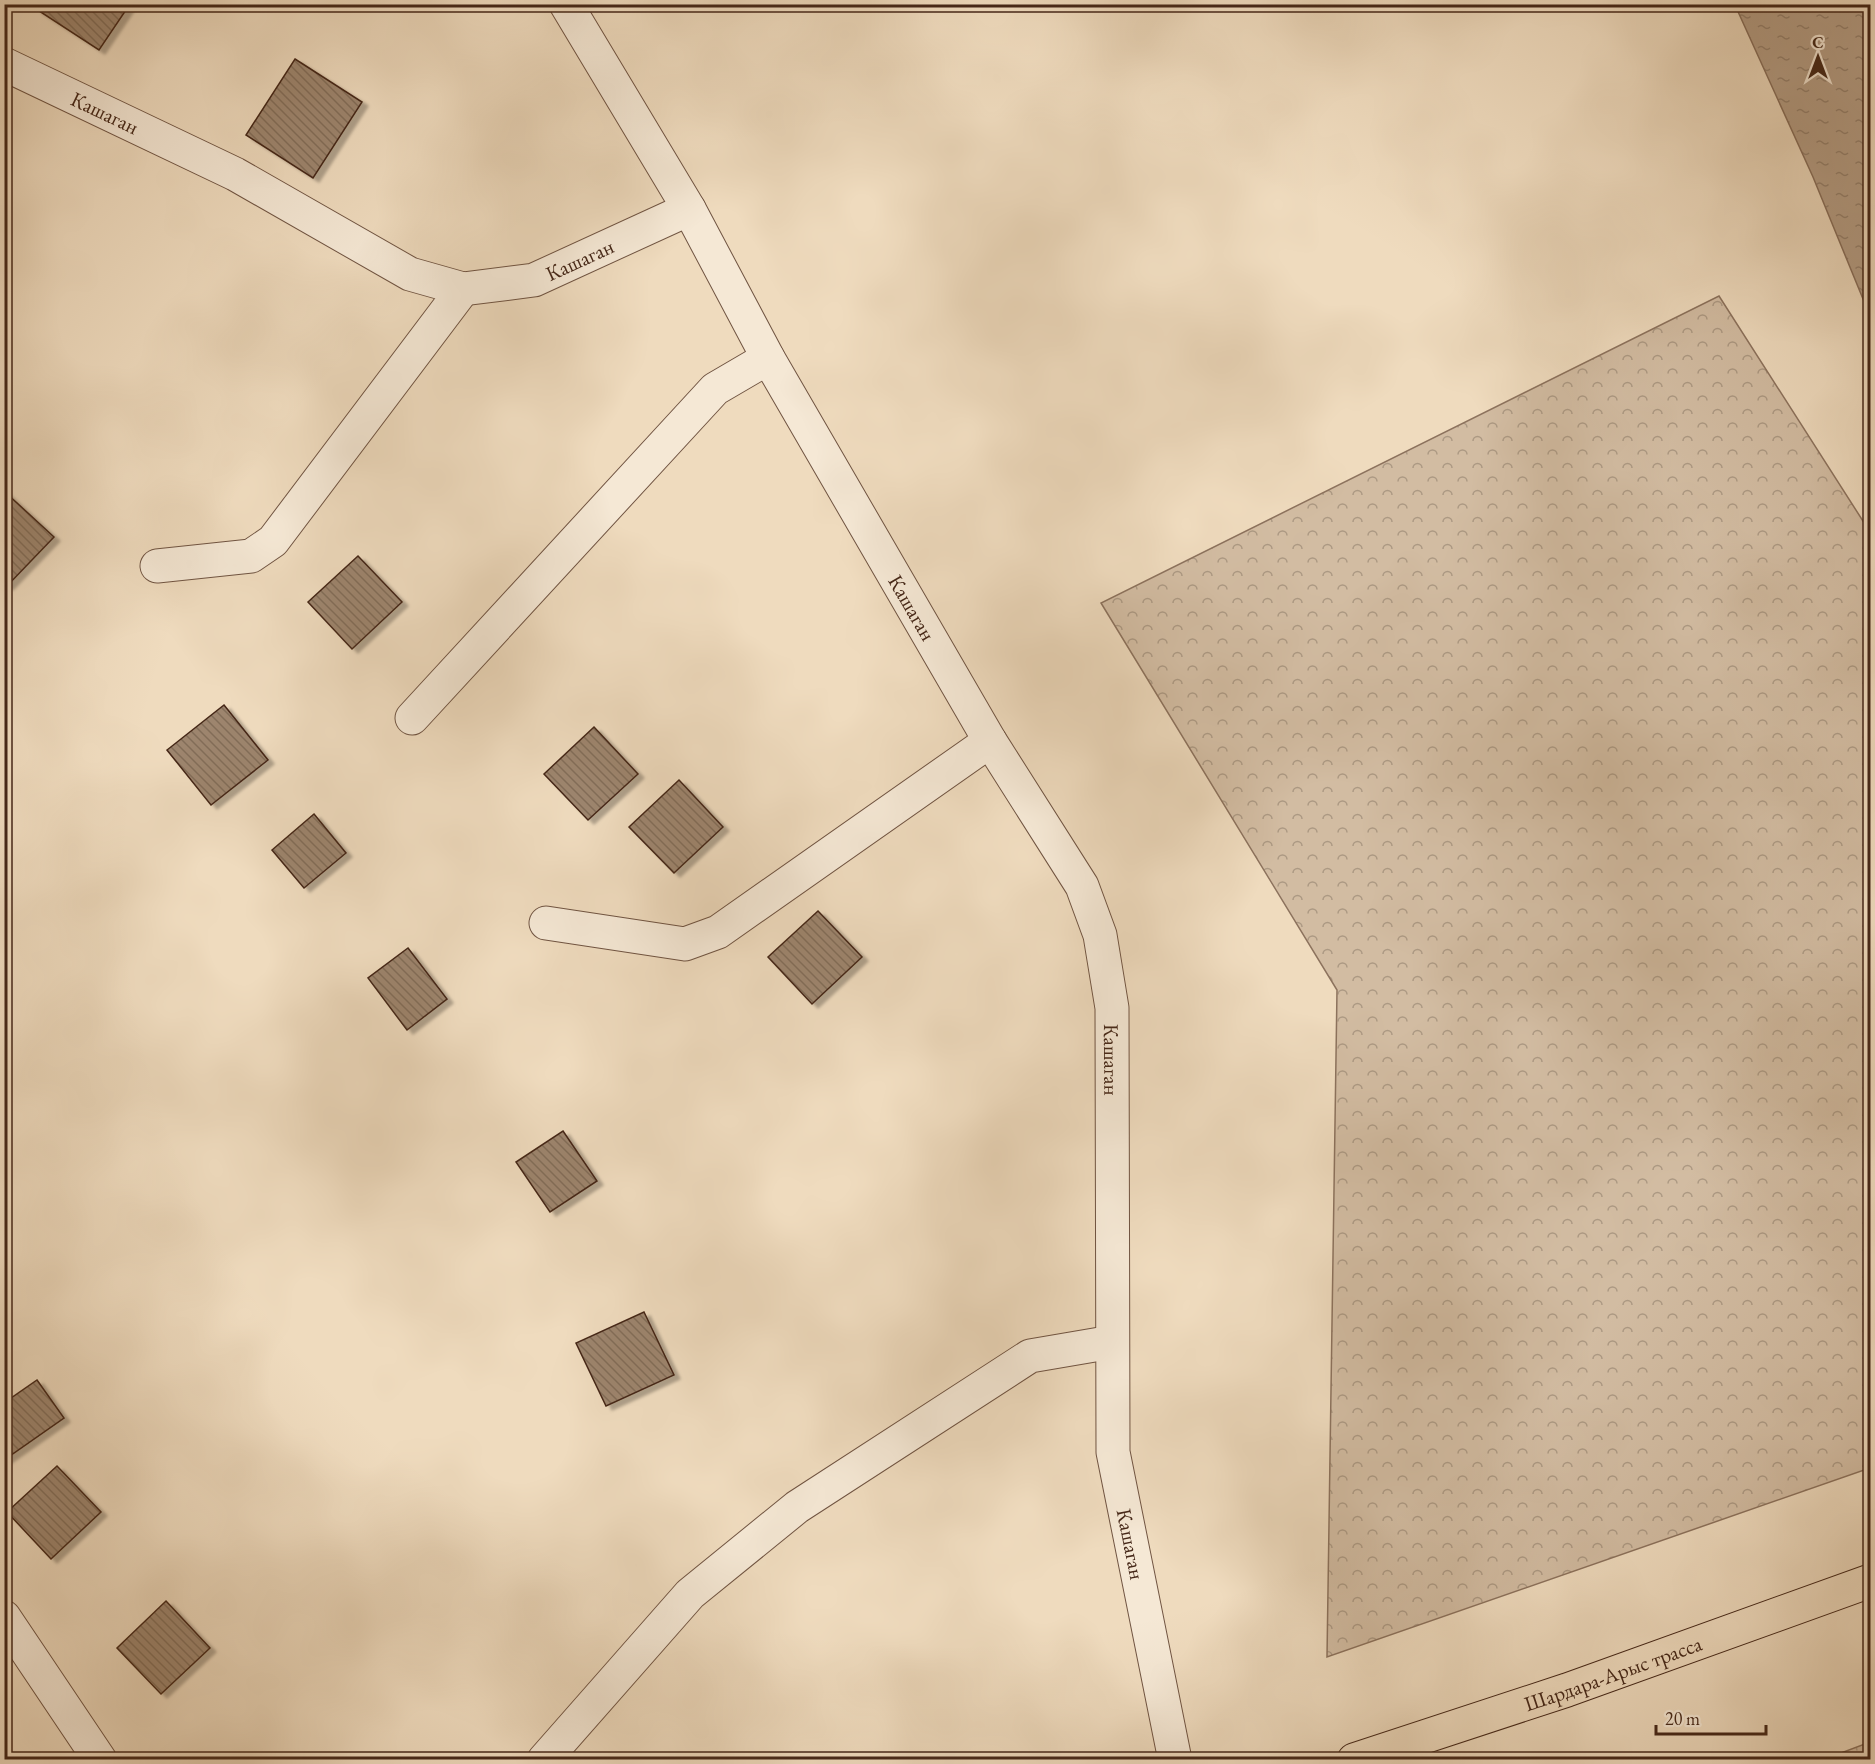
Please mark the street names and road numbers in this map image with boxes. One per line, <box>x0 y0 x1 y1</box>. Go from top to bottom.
street label: Кашаган <box>67 84 143 140</box>
street label: Кашаган <box>541 232 618 286</box>
street label: Кашаган <box>883 569 942 645</box>
street label: Кашаган <box>1099 1024 1126 1096</box>
street label: Кашаган <box>1111 1506 1152 1582</box>
street label: Шардара-Арыс трасса <box>1521 1629 1706 1717</box>

